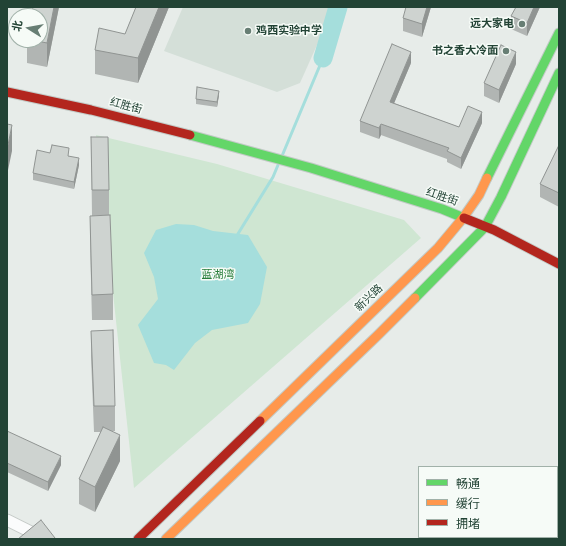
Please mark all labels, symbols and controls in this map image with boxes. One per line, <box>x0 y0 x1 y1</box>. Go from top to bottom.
north arrow <box>8 8 48 48</box>
place label: 远大家电 <box>470 17 514 31</box>
text: 北 <box>9 19 25 33</box>
marker: 远大家电 <box>517 19 527 29</box>
place label: 鸡西实验中学 <box>256 24 322 38</box>
marker: 鸡西实验中学 <box>243 26 253 36</box>
place label: 书之香大冷面 <box>432 44 498 58</box>
marker: 书之香大冷面 <box>501 46 511 56</box>
street label: 红胜街 <box>108 95 144 117</box>
street label: 红胜街 <box>424 185 460 209</box>
park label: 蓝湖湾 <box>202 268 234 282</box>
street label: 新兴路 <box>353 282 385 314</box>
legend <box>418 466 558 538</box>
text: 畅通 <box>456 476 480 491</box>
text: 缓行 <box>456 496 480 511</box>
text: 拥堵 <box>456 516 480 531</box>

